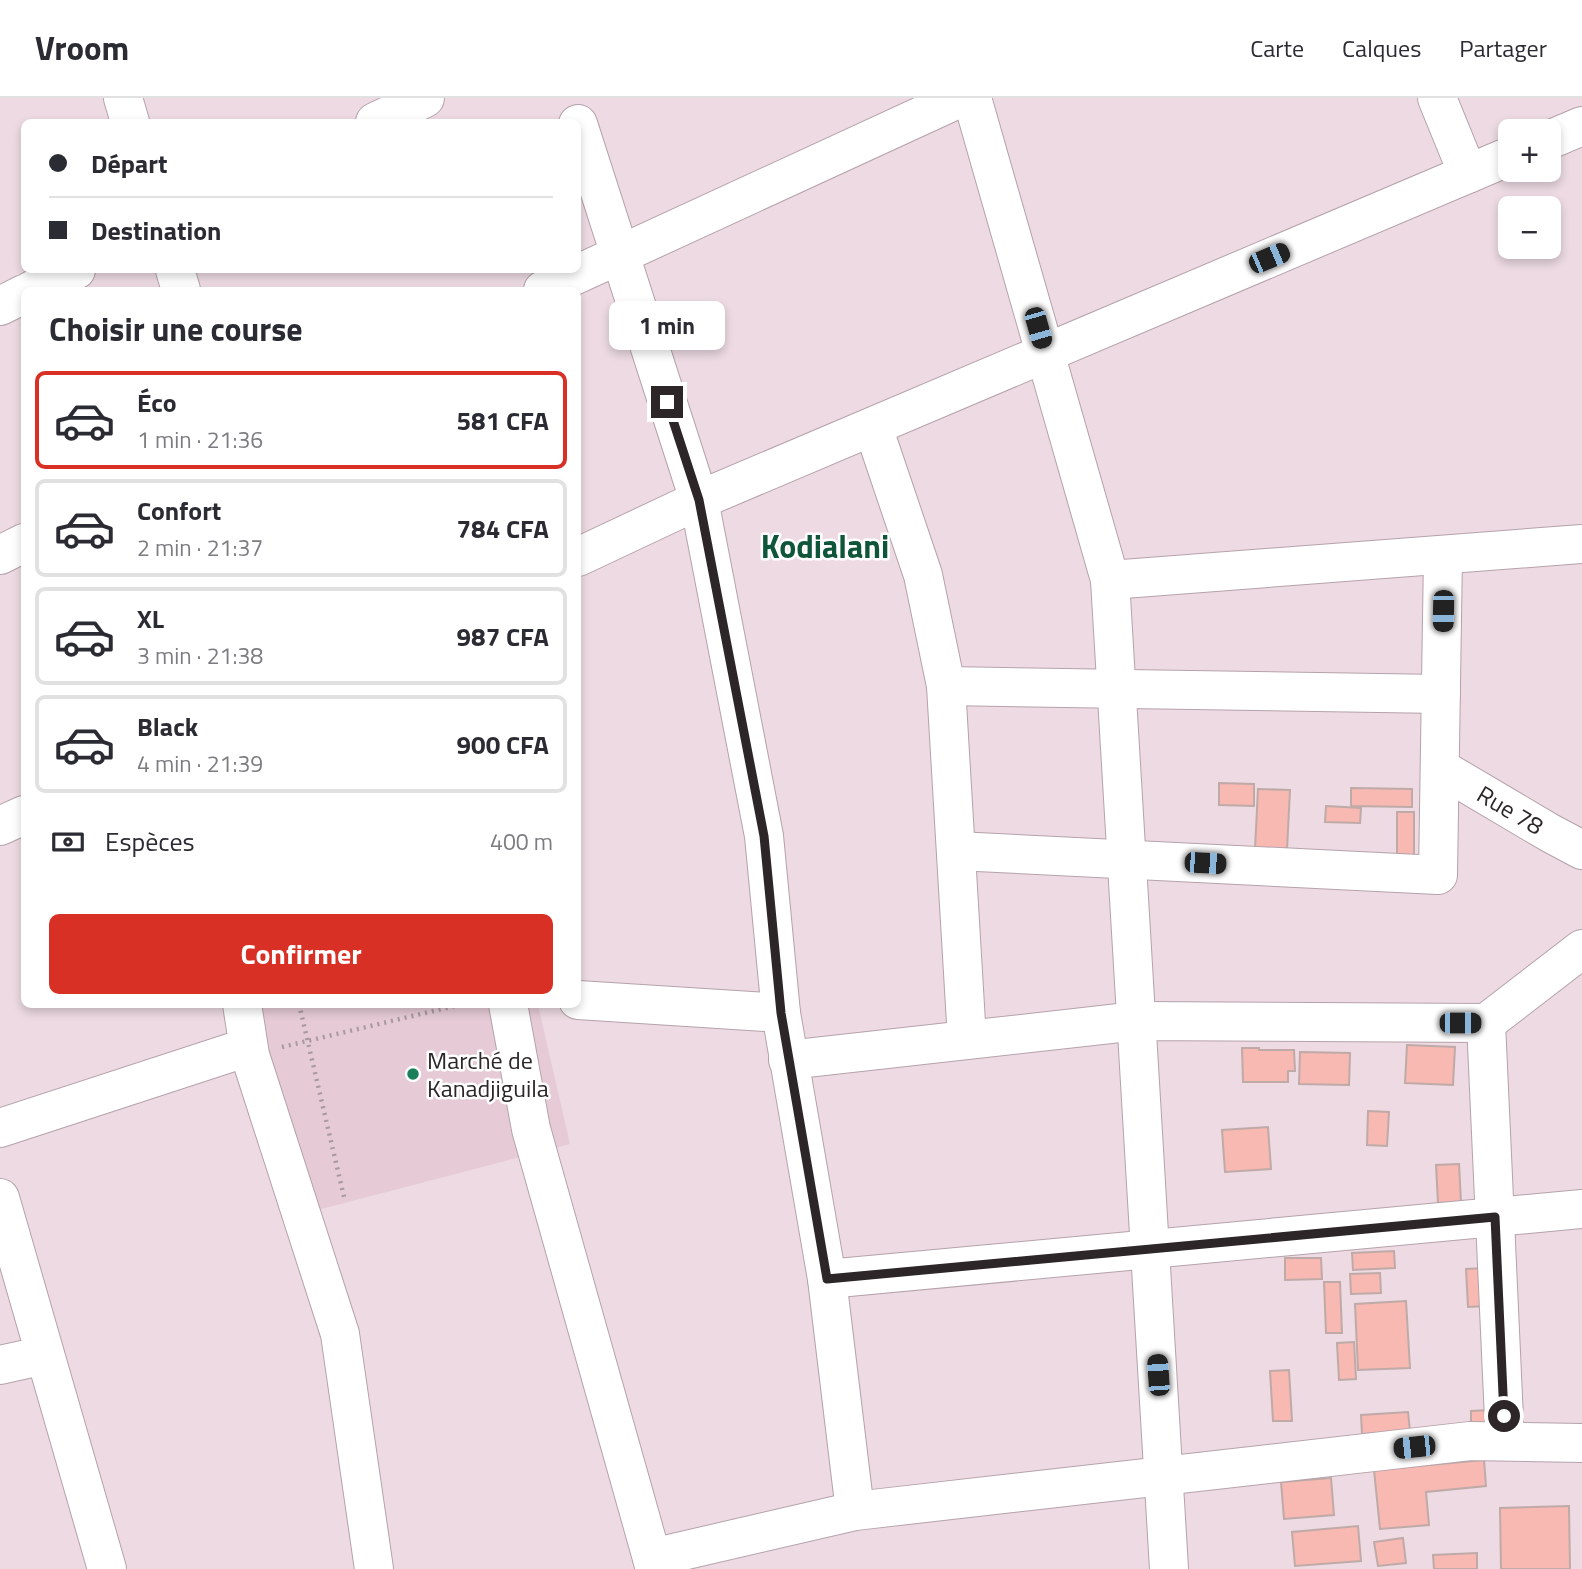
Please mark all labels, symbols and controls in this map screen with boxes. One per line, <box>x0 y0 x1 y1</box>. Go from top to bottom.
text: Vroom <box>35 23 129 73</box>
text: Carte <box>1250 30 1304 66</box>
text: Calques <box>1342 30 1421 66</box>
text: Partager <box>1459 30 1547 66</box>
map controls <box>1498 119 1561 259</box>
button: + <box>1498 119 1561 182</box>
text: Départ <box>91 144 167 183</box>
button: − <box>1498 196 1561 259</box>
text: Destination <box>91 211 221 250</box>
car <box>1246 240 1293 276</box>
callout: 1 min <box>609 300 725 350</box>
text: Choisir une course <box>49 305 303 353</box>
car <box>1023 305 1054 351</box>
text: 1 min <box>639 308 695 343</box>
text: Éco <box>137 383 177 422</box>
route end <box>651 386 683 418</box>
icon: car <box>53 389 116 452</box>
text: 581 CFA <box>457 401 549 440</box>
text: 1 min · 21:36 <box>137 422 263 457</box>
text: Confort <box>137 491 221 530</box>
icon: car <box>53 497 116 560</box>
text: 784 CFA <box>457 509 549 548</box>
district label: Kodialani <box>761 522 889 570</box>
text: 2 min · 21:37 <box>137 530 263 565</box>
car <box>1433 590 1454 632</box>
text: XL <box>137 599 164 638</box>
icon: car <box>53 605 116 668</box>
text: 987 CFA <box>457 617 549 656</box>
text: 3 min · 21:38 <box>137 638 263 673</box>
text: Black <box>137 707 198 746</box>
icon: car <box>53 713 116 776</box>
text: 900 CFA <box>457 725 549 764</box>
text: 4 min · 21:39 <box>137 746 263 781</box>
street label: Rue 78 <box>1471 776 1551 843</box>
text: Espèces <box>105 822 195 861</box>
icon: cash <box>49 823 87 861</box>
text: 400 m <box>490 824 553 859</box>
car <box>1184 851 1227 875</box>
button: Confirmer <box>49 914 553 994</box>
car <box>1440 1013 1482 1034</box>
place label: Marché de Kanadjiguila <box>427 1042 549 1106</box>
marker: Marché de Kanadjiguila <box>405 1066 421 1082</box>
car <box>1147 1353 1170 1397</box>
route start <box>1488 1400 1520 1432</box>
car <box>1393 1434 1436 1460</box>

